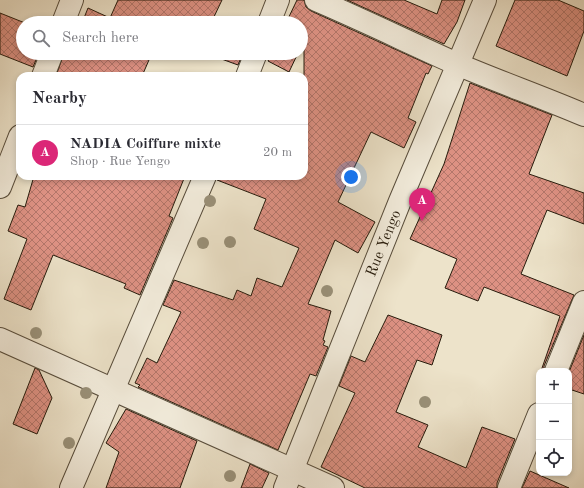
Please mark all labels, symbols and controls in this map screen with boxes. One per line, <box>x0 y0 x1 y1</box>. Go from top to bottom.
search box <box>16 16 308 60</box>
icon: search <box>30 27 52 49</box>
text: Search here <box>62 31 139 46</box>
text: Nearby <box>32 90 87 107</box>
text: NADIA Coiffure mixte <box>70 137 221 152</box>
text: A <box>40 146 50 159</box>
text: 20 m <box>263 146 292 159</box>
text: Shop · Rue Yengo <box>70 155 170 168</box>
your location <box>341 167 361 187</box>
pin: A <box>409 188 435 221</box>
street label: Rue Yengo <box>364 208 404 279</box>
map controls <box>536 368 572 476</box>
button: + <box>536 368 572 404</box>
button: − <box>536 404 572 440</box>
button: locate <box>536 440 572 476</box>

